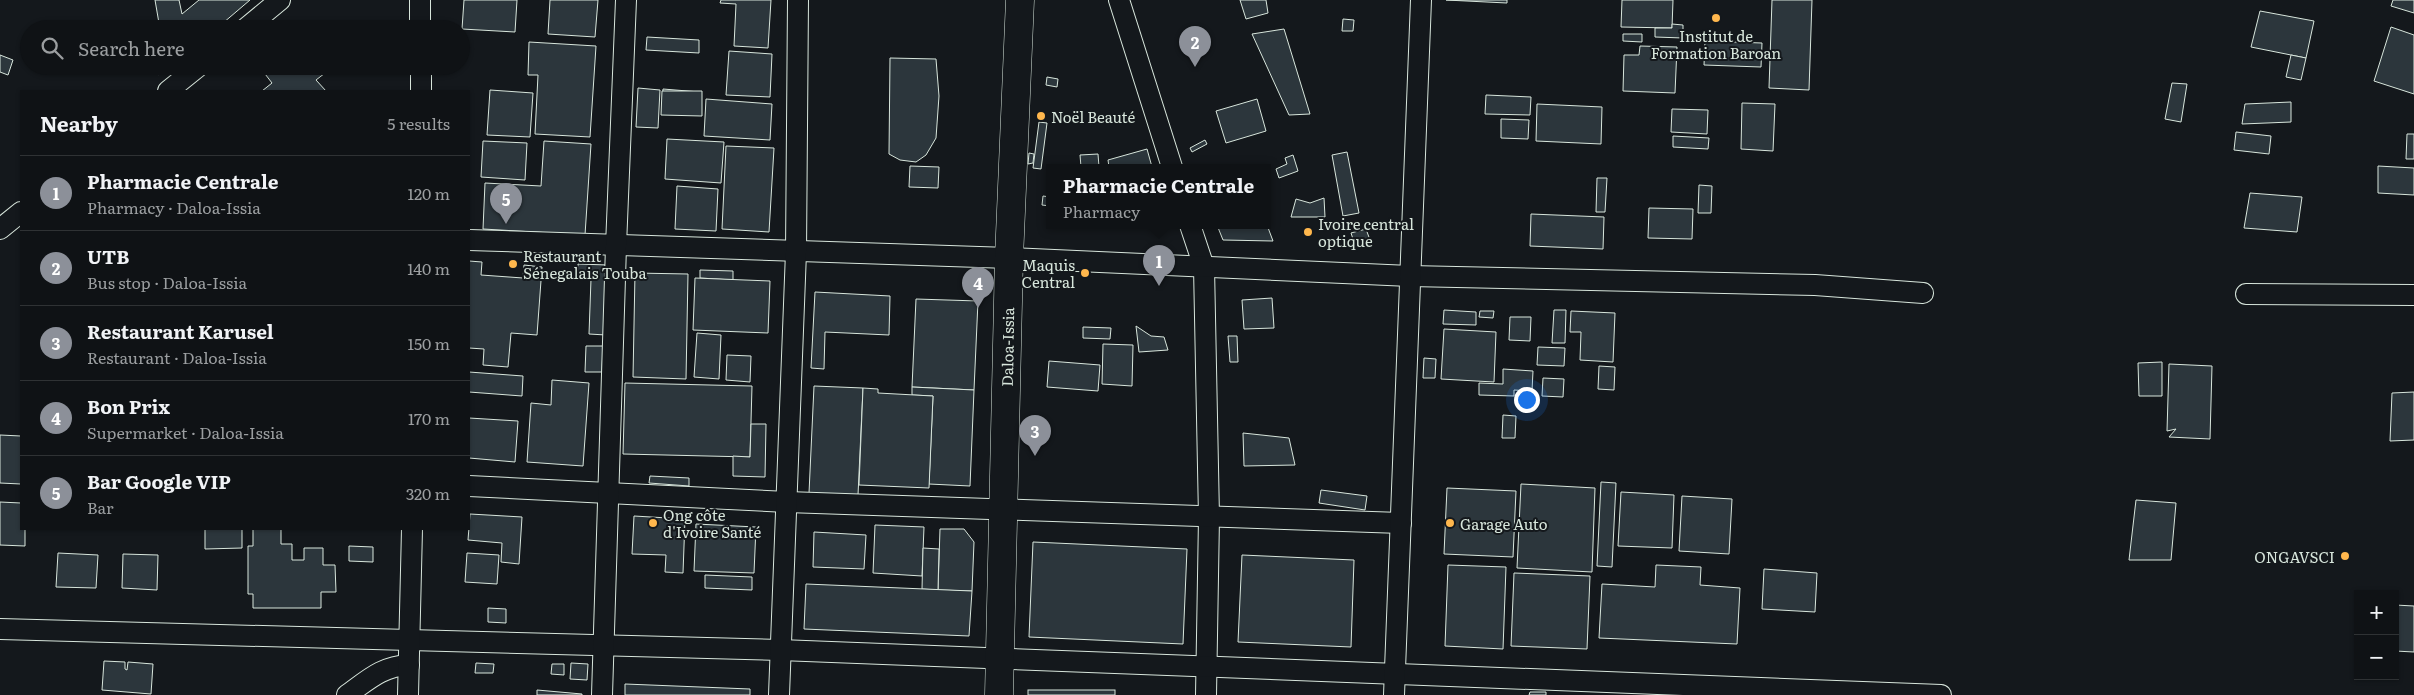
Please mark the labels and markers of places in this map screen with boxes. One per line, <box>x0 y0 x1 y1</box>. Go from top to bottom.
marker: Institut de Formation Baroan <box>1710 12 1722 24</box>
place label: Institut de Formation Baroan <box>1651 24 1781 64</box>
pin: 2 <box>1179 26 1211 67</box>
place label: Noël Beauté <box>1051 105 1136 128</box>
marker: Noël Beauté <box>1035 110 1047 122</box>
pin: 5 <box>490 183 522 224</box>
place label: Ivoire central optique <box>1318 212 1414 252</box>
marker: Ivoire central optique <box>1302 226 1314 238</box>
place label: Restaurant Sénegalais Touba <box>523 244 647 284</box>
pin: 1 <box>1143 245 1175 286</box>
place label: Maquis Central <box>1021 253 1075 293</box>
marker: Restaurant Sénegalais Touba <box>507 258 519 270</box>
pin: 4 <box>962 267 994 308</box>
marker: Maquis Central <box>1079 267 1091 279</box>
pin: 3 <box>1019 415 1051 456</box>
place label: Ong côte d'Ivoire Santé <box>663 503 761 543</box>
place label: Garage Auto <box>1460 512 1548 535</box>
marker: Ong côte d'Ivoire Santé <box>647 517 659 529</box>
marker: Garage Auto <box>1444 517 1456 529</box>
place label: ONGAVSCI <box>2254 545 2335 568</box>
marker: ONGAVSCI <box>2339 550 2351 562</box>

